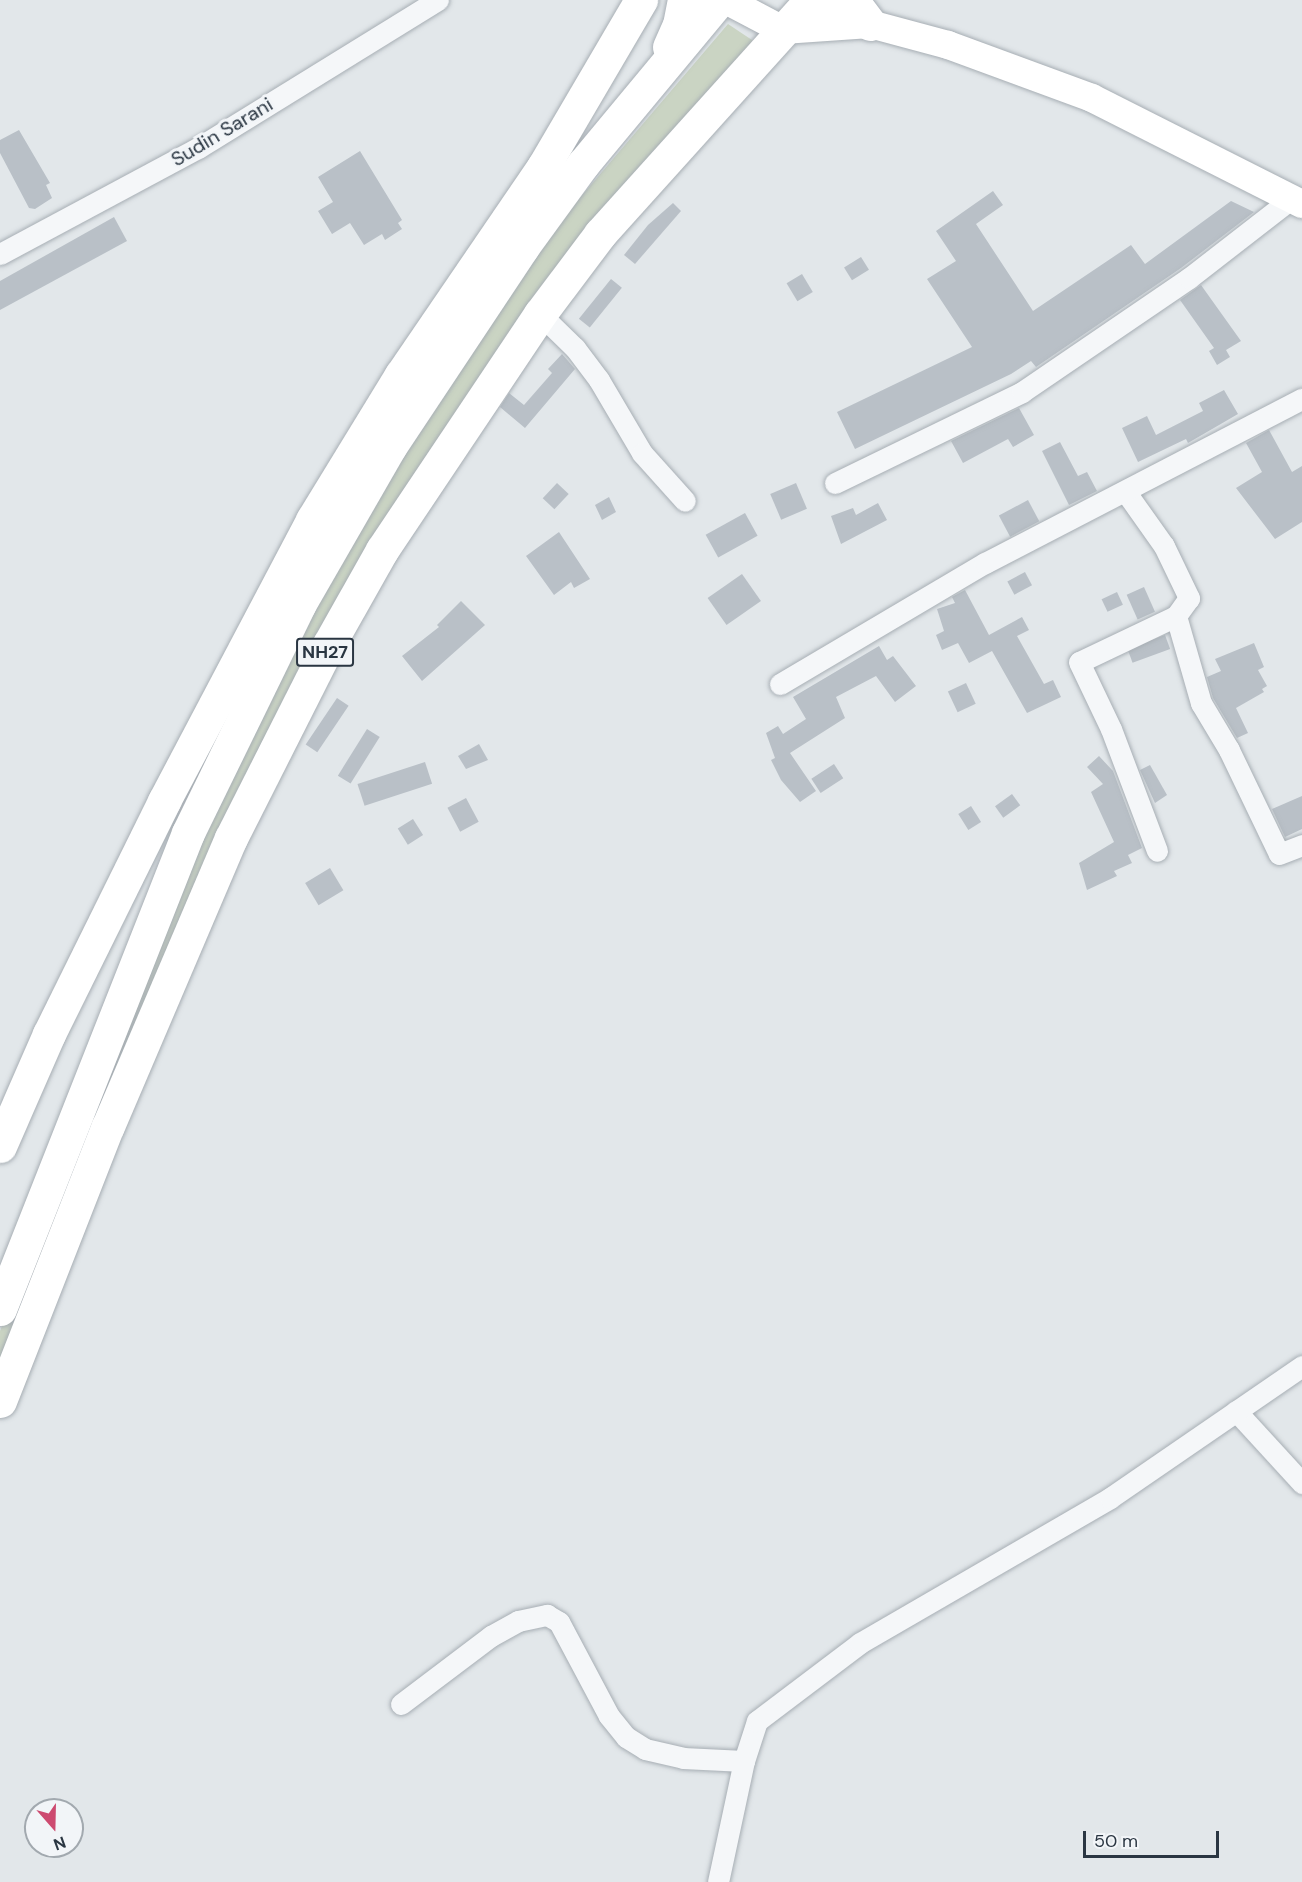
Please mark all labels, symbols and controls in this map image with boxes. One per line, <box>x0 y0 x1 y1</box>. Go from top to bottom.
street label: Sudin Sarani <box>167 92 277 172</box>
road number: NH27 <box>295 637 355 667</box>
north arrow <box>24 1798 84 1858</box>
scale bar <box>1086 1819 1222 1857</box>
text: 50 m <box>1094 1829 1138 1853</box>
text: N <box>51 1832 69 1855</box>

